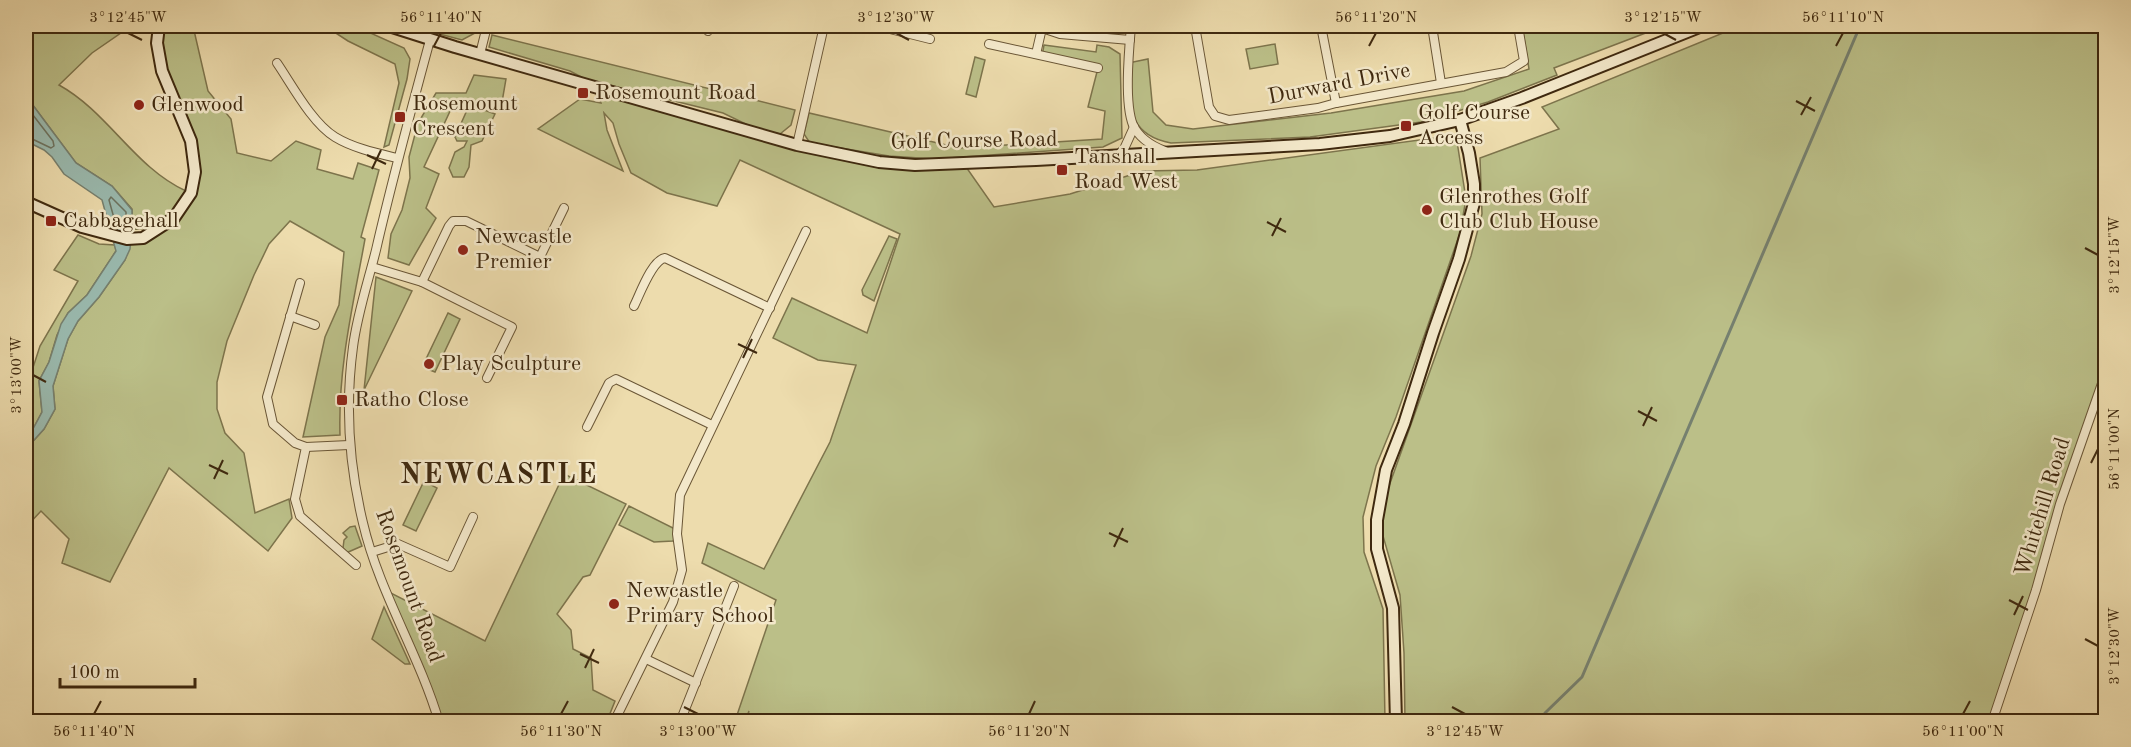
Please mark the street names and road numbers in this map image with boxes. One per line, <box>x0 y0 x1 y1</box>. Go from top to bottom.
street label: Durward Drive <box>1266 59 1412 109</box>
street label: Golf Course Road <box>890 129 1058 153</box>
street label: Whitehill Road <box>2011 435 2075 579</box>
street label: Rosemount Road <box>371 506 447 666</box>

